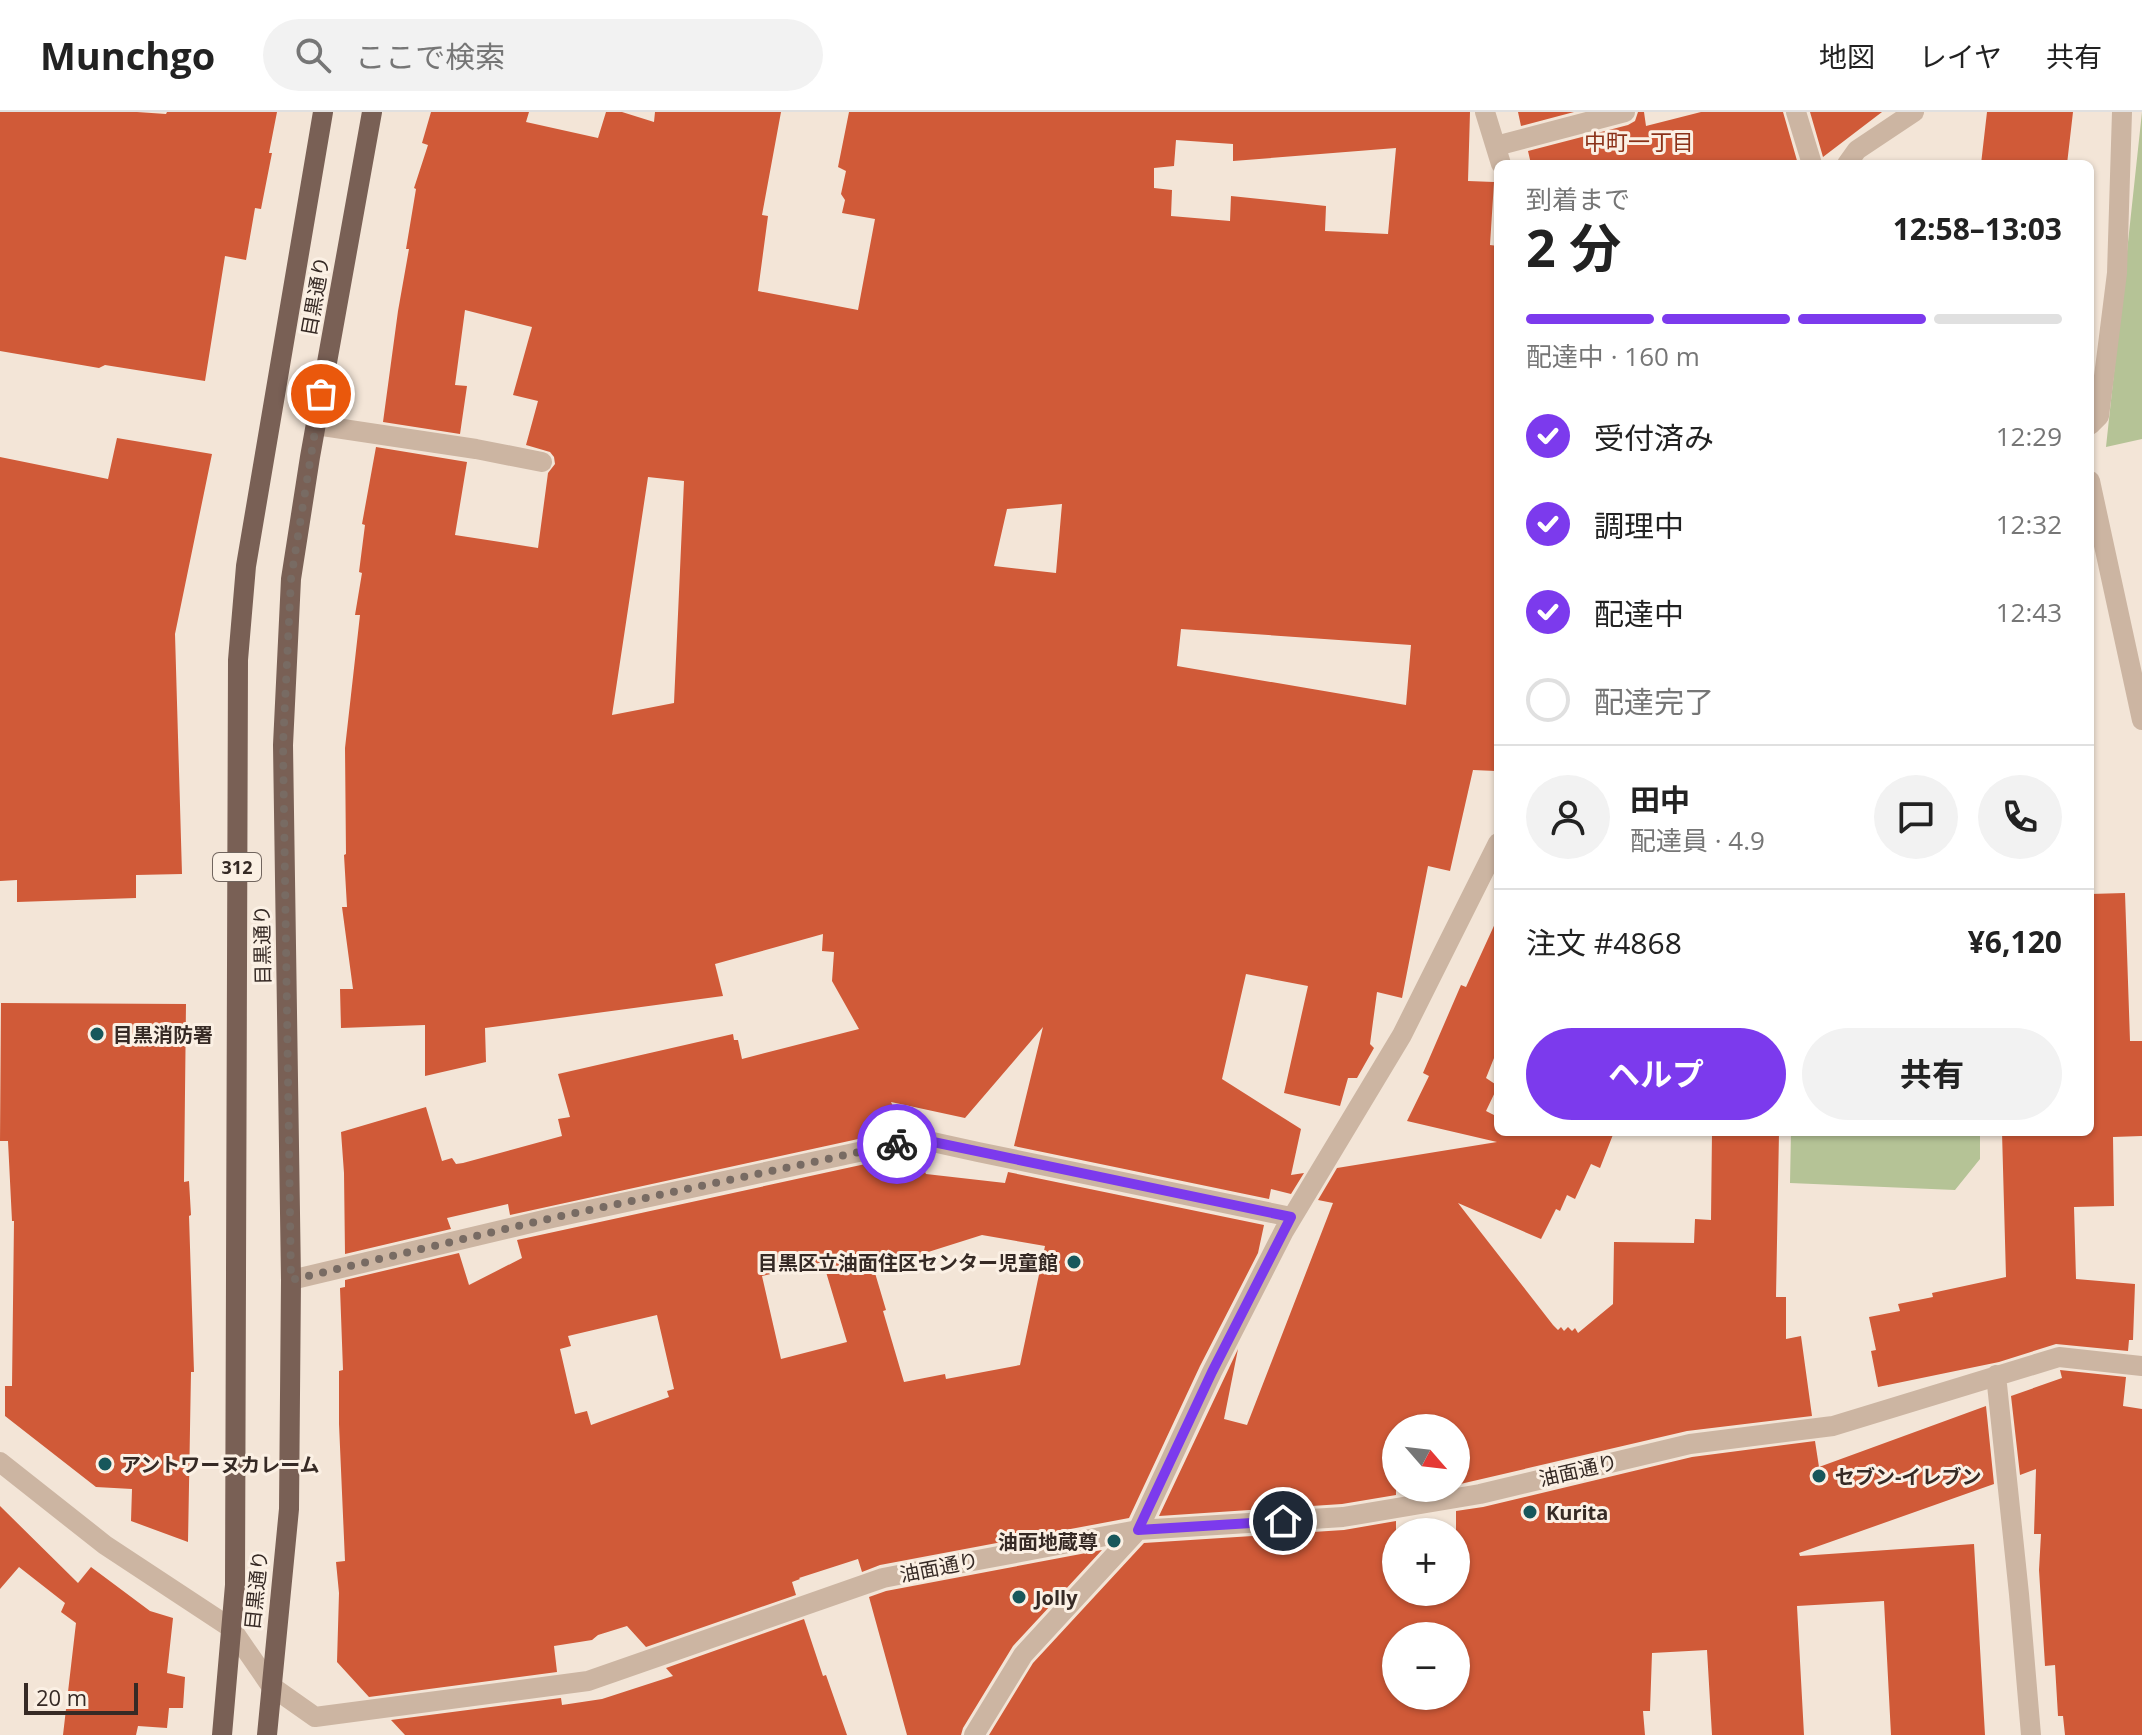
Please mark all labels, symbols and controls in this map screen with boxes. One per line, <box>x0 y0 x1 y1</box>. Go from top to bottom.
search box <box>263 19 823 91</box>
text: Munchgo <box>40 29 215 81</box>
icon: search <box>291 33 335 77</box>
text: ここで検索 <box>355 36 505 77</box>
text: 地図 <box>1819 37 1875 75</box>
text: レイヤ <box>1919 37 2002 75</box>
text: 共有 <box>2046 37 2102 75</box>
district label: 中町一丁目 <box>1584 126 1694 156</box>
text: 到着まで <box>1526 181 1630 217</box>
text: 12:58–13:03 <box>1893 208 2062 249</box>
text: 2 分 <box>1526 211 1621 282</box>
street label: 目黒通り <box>295 254 335 338</box>
text: 配達中 · 160 m <box>1526 338 1700 374</box>
pin <box>287 360 355 428</box>
icon: bag <box>299 372 343 416</box>
icon: check <box>1526 414 1570 458</box>
text: 受付済み <box>1594 417 1714 458</box>
text: 12:29 <box>1996 418 2062 454</box>
icon: check <box>1526 502 1570 546</box>
text: 調理中 <box>1594 505 1684 546</box>
text: 12:32 <box>1996 506 2062 542</box>
icon: check <box>1526 590 1570 634</box>
text: 配達中 <box>1594 593 1684 634</box>
text: 12:43 <box>1996 594 2062 630</box>
text: 配達完了 <box>1594 681 1714 722</box>
button: person <box>1526 775 1610 859</box>
button: chat <box>1874 775 1958 859</box>
button: phone <box>1978 775 2062 859</box>
text: 田中 <box>1630 779 1690 820</box>
text: 配達員 · 4.9 <box>1630 822 1765 858</box>
road number: 312 <box>213 853 261 881</box>
street label: 目黒通り <box>248 905 276 985</box>
text: ¥6,120 <box>1968 921 2062 962</box>
text: 注文 #4868 <box>1526 922 1682 963</box>
place label: 目黒消防署 <box>113 1021 213 1048</box>
marker: 目黒消防署 <box>88 1025 106 1043</box>
button: ヘルプ <box>1526 1028 1786 1120</box>
button: 共有 <box>1802 1028 2062 1120</box>
courier <box>857 1104 937 1184</box>
icon: bike <box>875 1122 919 1166</box>
place label: 目黒区立油面住区センター児童館 <box>758 1249 1058 1276</box>
marker: 目黒区立油面住区センター児童館 <box>1065 1253 1083 1271</box>
north arrow <box>1382 1414 1470 1502</box>
map controls <box>1382 1414 1470 1710</box>
street label: 油面通り <box>1536 1448 1620 1492</box>
place label: アントワーヌカレーム <box>121 1451 320 1478</box>
marker: アントワーヌカレーム <box>96 1455 114 1473</box>
place label: セブン-イレブン <box>1835 1463 1981 1490</box>
marker: セブン-イレブン <box>1810 1467 1828 1485</box>
pin <box>1249 1487 1317 1555</box>
icon: home <box>1261 1499 1305 1543</box>
place label: Kurita <box>1546 1499 1608 1526</box>
marker: Kurita <box>1521 1503 1539 1521</box>
button: + <box>1382 1518 1470 1606</box>
place label: 油面地蔵尊 <box>998 1528 1098 1555</box>
marker: 油面地蔵尊 <box>1105 1532 1123 1550</box>
street label: 油面通り <box>897 1546 981 1588</box>
street label: 目黒通り <box>238 1549 274 1631</box>
place label: Jolly <box>1033 1584 1078 1611</box>
marker: Jolly <box>1010 1588 1028 1606</box>
button: − <box>1382 1622 1470 1710</box>
scale bar <box>24 1679 138 1715</box>
text: 20 m <box>36 1682 87 1712</box>

